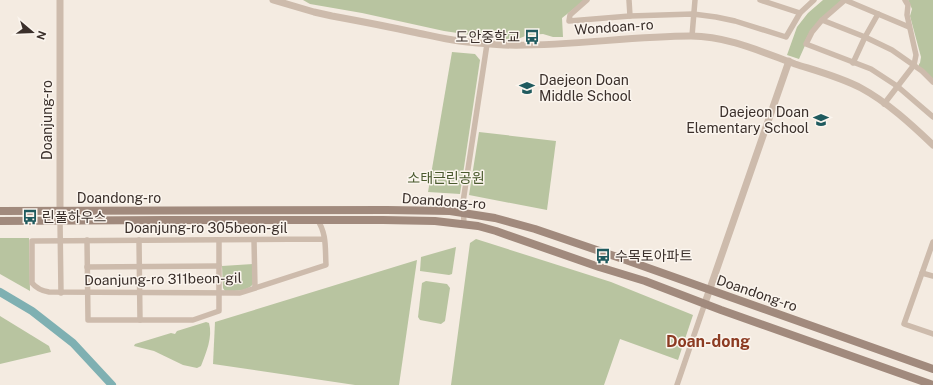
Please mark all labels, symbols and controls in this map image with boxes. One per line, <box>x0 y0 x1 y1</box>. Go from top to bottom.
north arrow <box>12 12 52 52</box>
street label: Wondoan-ro <box>574 16 654 38</box>
bus stop icon: 도안중학교 <box>523 28 541 46</box>
text: N <box>34 29 49 41</box>
place label: 도안중학교 <box>456 29 520 45</box>
place label: Daejeon Doan Middle School <box>539 72 632 104</box>
school or university icon: Daejeon Doan Middle School <box>518 79 536 97</box>
street label: Doanjung-ro <box>39 80 55 160</box>
place label: Daejeon Doan Elementary School <box>686 104 809 136</box>
school or university icon: Daejeon Doan Elementary School <box>812 111 830 129</box>
park label: 소태근린공원 <box>407 170 485 186</box>
street label: Doandong-ro <box>77 190 161 206</box>
street label: Doandong-ro <box>401 190 487 212</box>
bus stop icon: 린풀하우스 <box>21 208 39 226</box>
place label: 린풀하우스 <box>42 209 107 225</box>
street label: Doanjung-ro 305beon-gil <box>124 220 288 236</box>
bus stop icon: 수목토아파트 <box>594 247 612 265</box>
place label: 수목토아파트 <box>615 248 692 264</box>
street label: Doanjung-ro 311beon-gil <box>84 270 242 288</box>
street label: Doandong-ro <box>714 272 800 314</box>
district label: Doan-dong <box>666 332 750 351</box>

